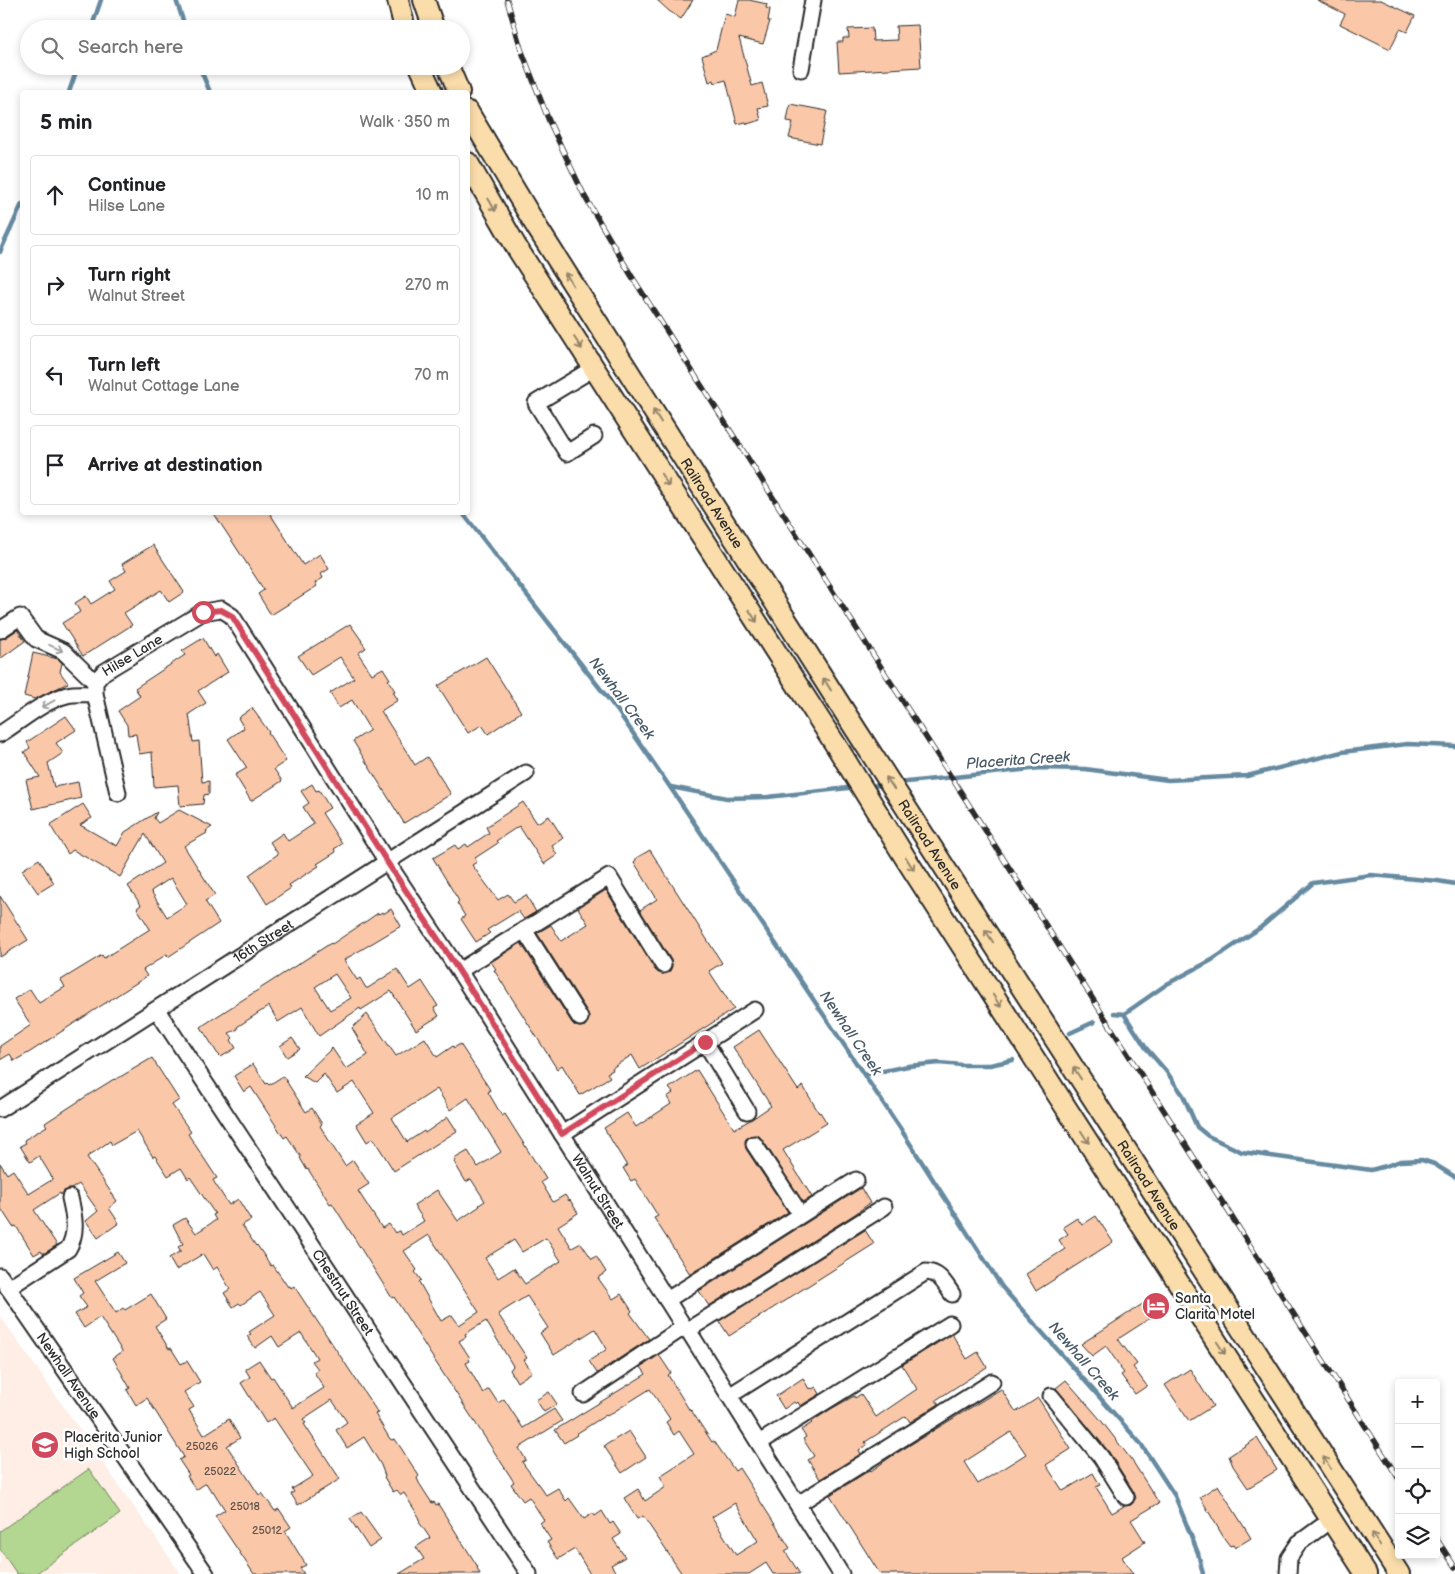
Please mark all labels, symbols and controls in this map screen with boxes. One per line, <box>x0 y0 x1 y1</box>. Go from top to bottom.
search box <box>20 20 470 75</box>
icon: search <box>38 34 66 62</box>
text: Search here <box>78 36 183 59</box>
text: 5 min <box>40 110 93 135</box>
text: Walk · 350 m <box>359 113 450 132</box>
text: Continue <box>88 174 166 197</box>
icon: ahead <box>41 181 69 209</box>
text: 10 m <box>416 186 449 205</box>
text: Hilse Lane <box>88 197 165 216</box>
one-way arrow <box>487 197 497 211</box>
text: Turn right <box>88 264 171 287</box>
icon: right <box>41 271 69 299</box>
one-way arrow <box>564 273 574 287</box>
text: 270 m <box>405 276 449 295</box>
text: Walnut Street <box>88 287 185 306</box>
one-way arrow <box>573 335 583 349</box>
text: Turn left <box>88 354 160 377</box>
icon: left <box>41 361 69 389</box>
text: 70 m <box>414 366 449 385</box>
text: Walnut Cottage Lane <box>88 377 239 396</box>
one-way arrow <box>651 410 661 424</box>
icon: arrive <box>41 451 69 479</box>
text: Arrive at destination <box>88 454 263 477</box>
street label: Railroad Avenue <box>677 455 747 552</box>
one-way arrow <box>661 472 671 486</box>
route start <box>192 601 215 624</box>
one-way arrow <box>748 609 758 623</box>
street label: Hilse Lane <box>99 631 166 680</box>
one-way arrow <box>48 643 63 653</box>
water label: Newhall Creek <box>584 653 659 744</box>
one-way arrow <box>822 678 832 692</box>
one-way arrow <box>41 699 56 709</box>
water label: Placerita Creek <box>965 747 1071 774</box>
one-way arrow <box>885 776 895 790</box>
street label: Railroad Avenue <box>894 797 965 893</box>
one-way arrow <box>904 857 915 871</box>
street label: 16th Street <box>230 916 297 967</box>
one-way arrow <box>984 930 994 944</box>
water label: Newhall Creek <box>815 987 886 1080</box>
one-way arrow <box>993 993 1003 1007</box>
route end <box>694 1031 717 1054</box>
one-way arrow <box>1072 1066 1082 1080</box>
one-way arrow <box>1081 1130 1091 1144</box>
street label: Railroad Avenue <box>1113 1137 1184 1234</box>
street label: Walnut Street <box>568 1151 628 1232</box>
street label: Chestnut Street <box>308 1246 377 1339</box>
place label: Santa Clarita Motel <box>1175 1290 1255 1323</box>
hotel icon: Santa Clarita Motel <box>1141 1291 1171 1321</box>
water label: Newhall Creek <box>1044 1318 1124 1405</box>
street label: Newhall Avenue <box>33 1329 104 1422</box>
one-way arrow <box>1216 1340 1226 1354</box>
map controls <box>1395 1379 1440 1559</box>
button: + <box>1395 1379 1440 1424</box>
button: − <box>1395 1424 1440 1469</box>
place label: Placerita Junior High School <box>64 1429 163 1462</box>
school or university icon: Placerita Junior High School <box>30 1430 60 1460</box>
house number: 25026 <box>186 1440 219 1453</box>
one-way arrow <box>1322 1456 1332 1470</box>
house number: 25022 <box>204 1465 237 1478</box>
button: locate <box>1395 1469 1440 1514</box>
house number: 25018 <box>230 1500 260 1513</box>
button: layers <box>1395 1514 1440 1559</box>
house number: 25012 <box>252 1524 283 1537</box>
one-way arrow <box>1371 1532 1381 1546</box>

